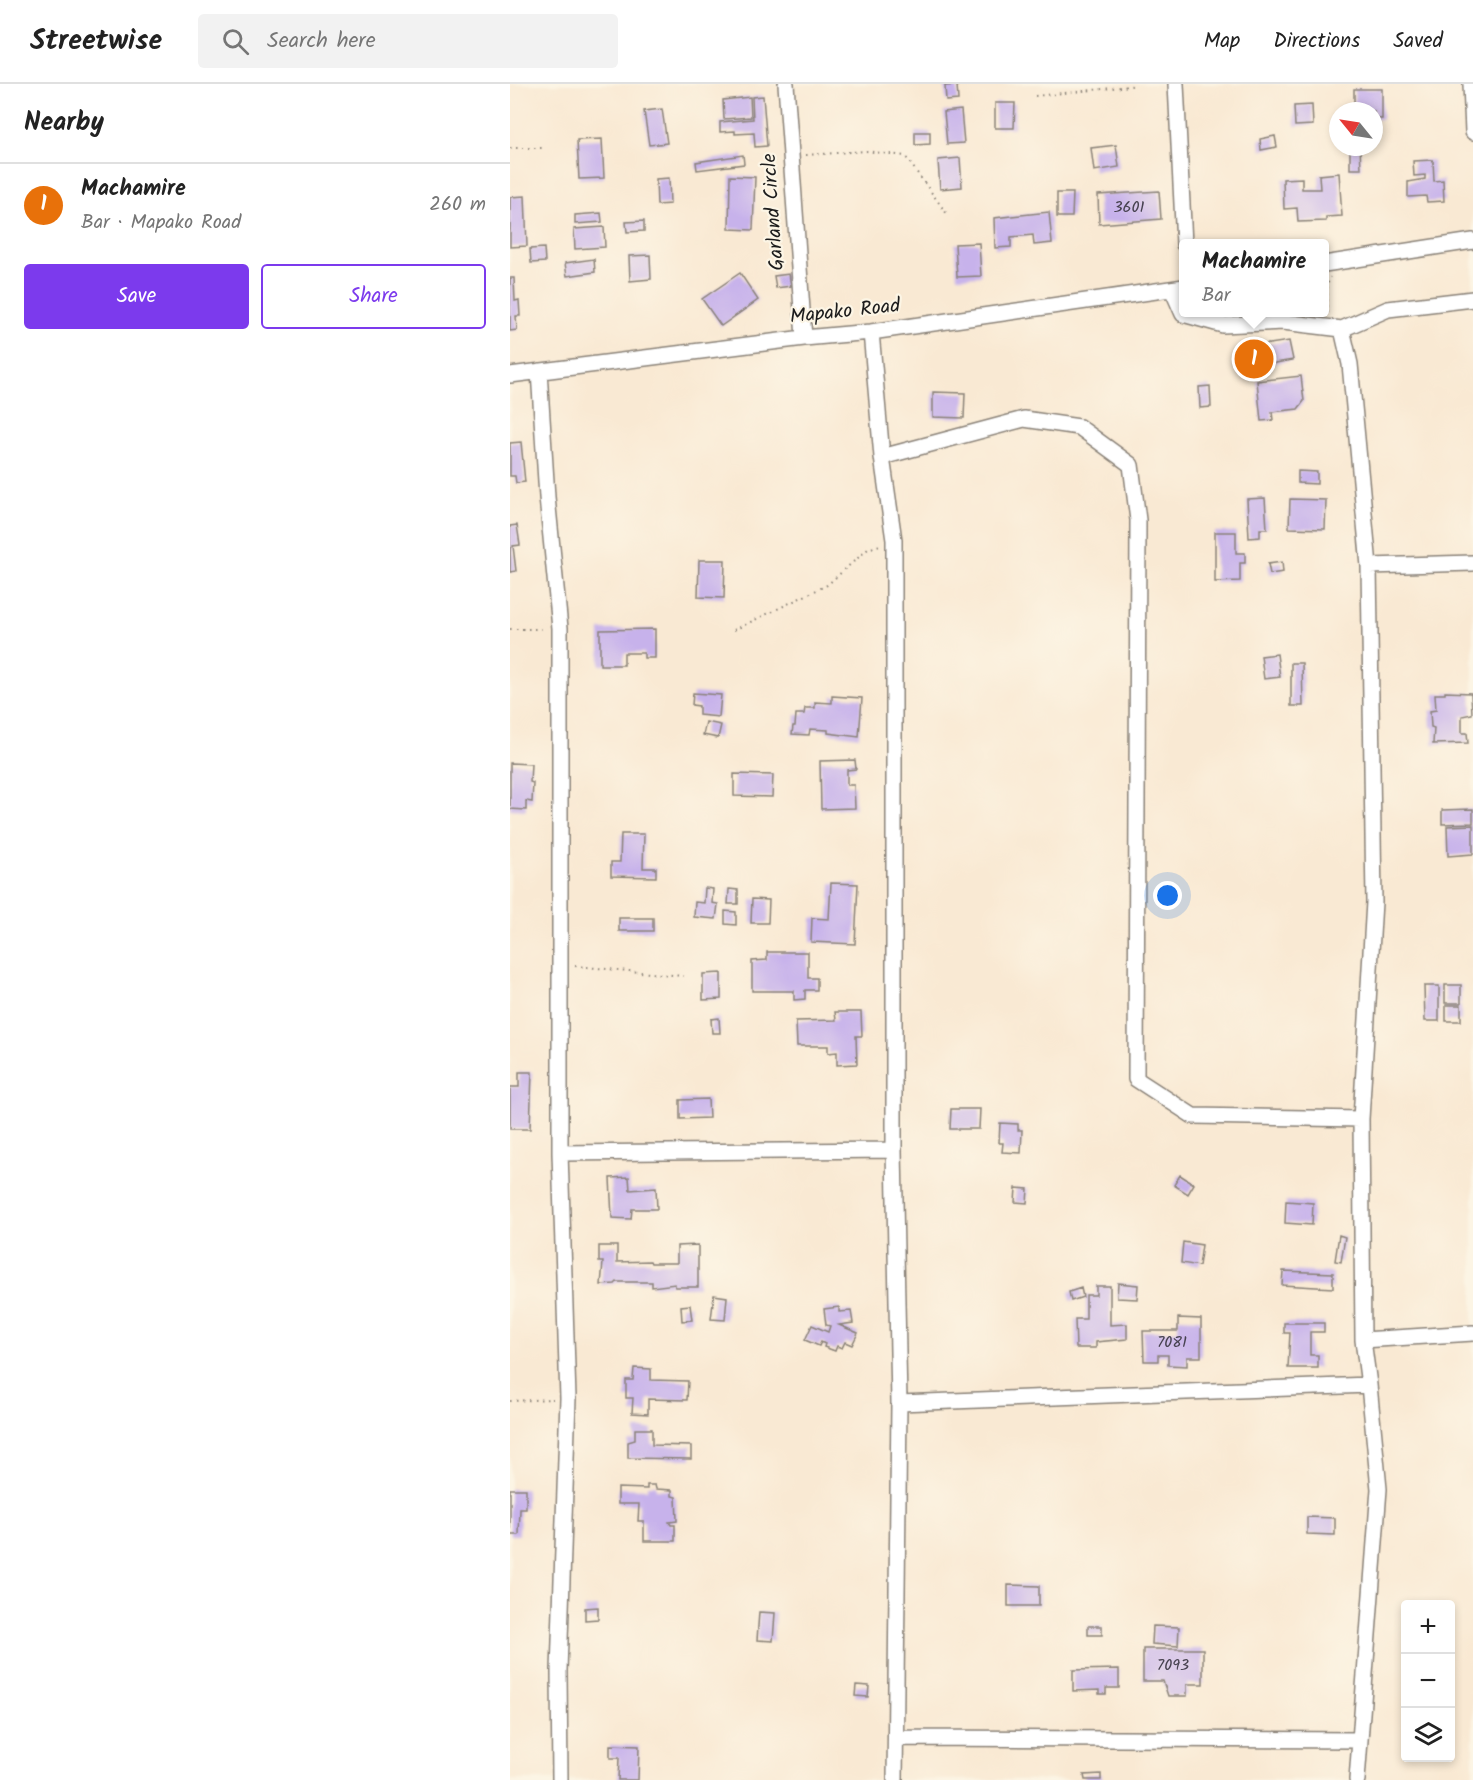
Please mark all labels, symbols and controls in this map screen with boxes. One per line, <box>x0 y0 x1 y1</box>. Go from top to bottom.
search box <box>198 14 618 68</box>
text: Streetwise <box>30 19 162 64</box>
text: Search here <box>267 24 376 59</box>
icon: search <box>219 25 252 58</box>
text: Map <box>1204 25 1240 58</box>
text: Directions <box>1273 25 1360 58</box>
text: Saved <box>1393 25 1443 58</box>
text: Nearby <box>24 102 104 144</box>
north arrow <box>1329 102 1383 156</box>
street label: Garland Circle <box>754 152 794 272</box>
text: Machamire <box>81 172 186 207</box>
text: 1 <box>40 189 47 221</box>
text: 260 m <box>429 189 486 221</box>
house number: 3601 <box>1113 195 1145 220</box>
text: Bar · Mapako Road <box>81 207 241 239</box>
popup <box>1179 239 1329 317</box>
text: Machamire <box>1202 245 1306 280</box>
button: Save <box>24 264 249 329</box>
button: Share <box>261 264 486 329</box>
text: Bar <box>1202 280 1230 312</box>
street label: Mapako Road <box>788 290 903 334</box>
pin: 1 <box>1234 336 1274 382</box>
your location <box>1153 881 1182 910</box>
house number: 7081 <box>1157 1330 1187 1355</box>
map controls <box>1401 1600 1455 1762</box>
button: + <box>1401 1600 1455 1654</box>
house number: 7093 <box>1157 1653 1189 1678</box>
button: − <box>1401 1654 1455 1708</box>
button: layers <box>1401 1708 1455 1762</box>

